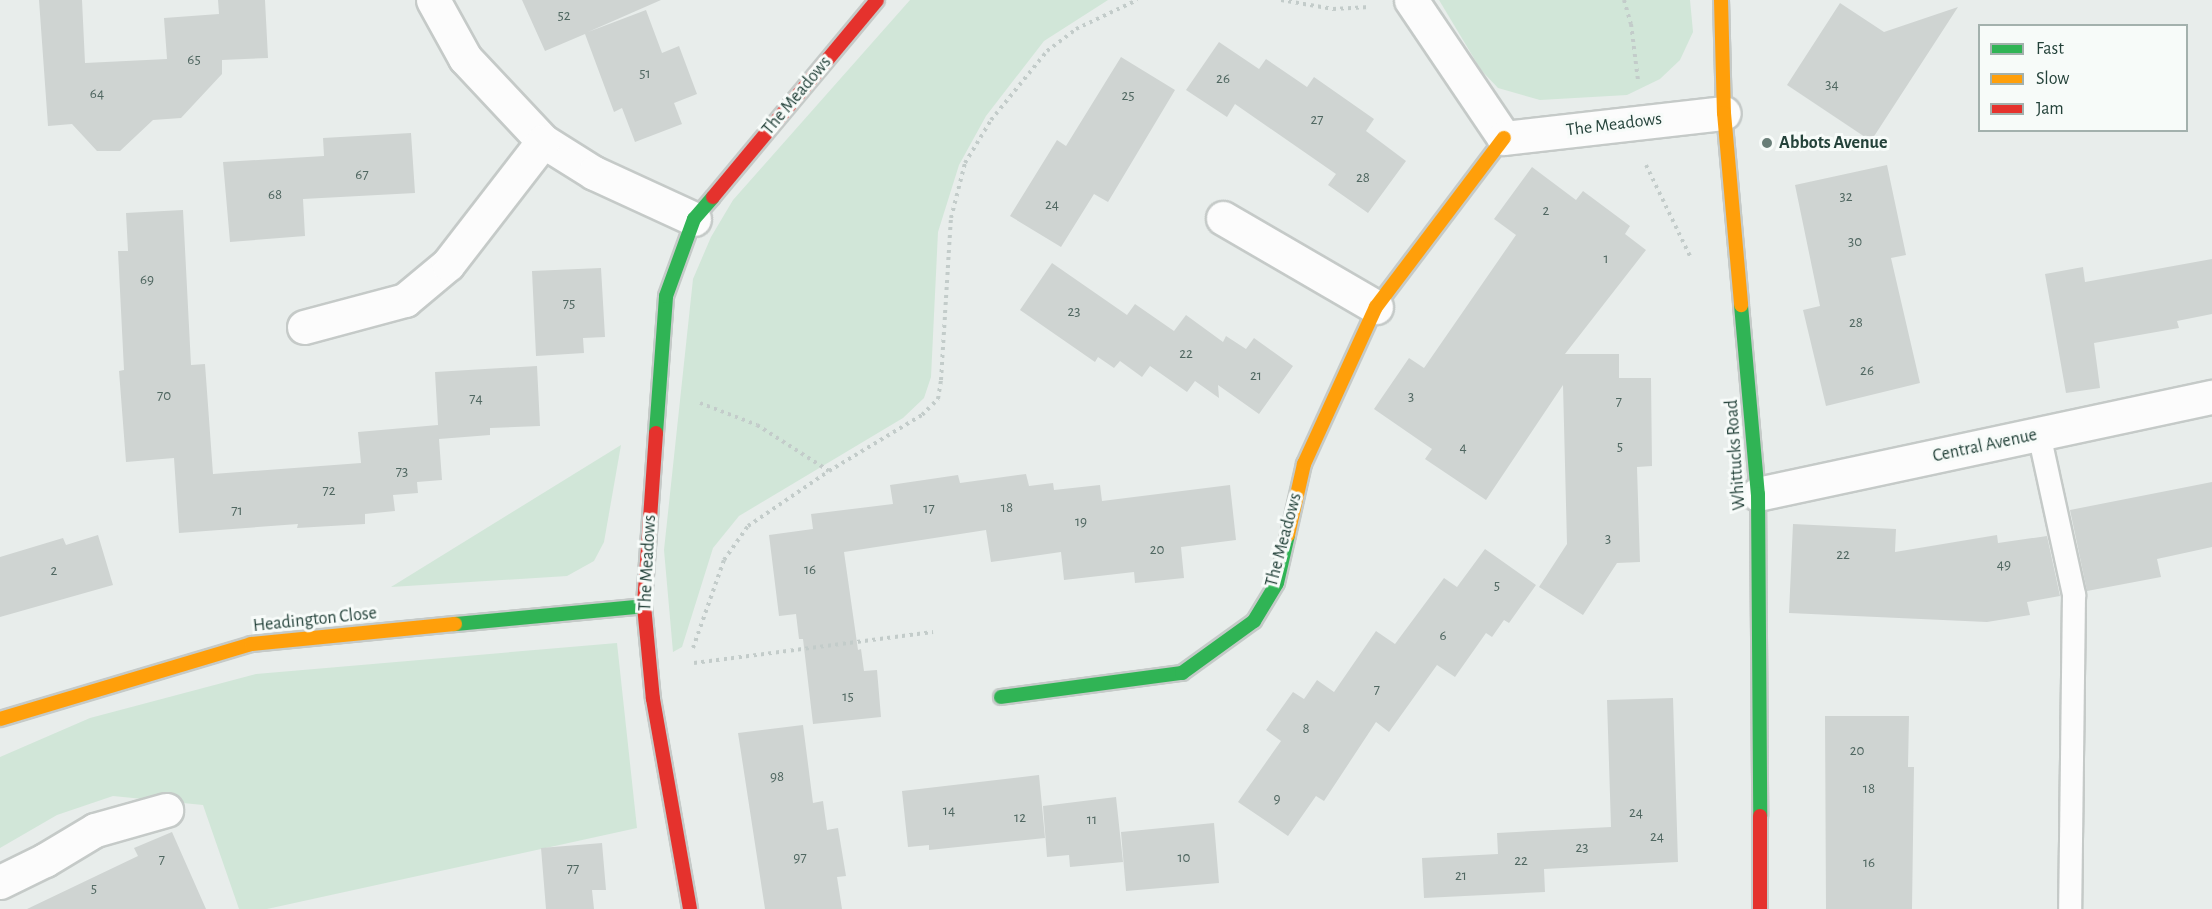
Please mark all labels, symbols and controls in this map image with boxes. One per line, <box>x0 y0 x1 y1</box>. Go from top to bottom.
house number: 52 <box>557 7 571 25</box>
legend <box>1978 24 2188 132</box>
text: Fast <box>2036 40 2064 58</box>
house number: 65 <box>187 51 201 69</box>
street label: The Meadows <box>758 52 836 140</box>
house number: 51 <box>639 65 651 83</box>
house number: 26 <box>1216 70 1230 88</box>
text: Slow <box>2036 70 2069 88</box>
house number: 34 <box>1825 76 1839 94</box>
house number: 64 <box>90 85 104 103</box>
house number: 25 <box>1121 87 1135 105</box>
text: Jam <box>2036 100 2064 118</box>
street label: The Meadows <box>1565 108 1663 142</box>
house number: 27 <box>1310 111 1324 129</box>
place label: Abbots Avenue <box>1779 132 1887 154</box>
marker: Abbots Avenue <box>1760 136 1774 150</box>
house number: 67 <box>355 166 369 184</box>
house number: 28 <box>1356 169 1370 187</box>
house number: 68 <box>268 186 282 204</box>
house number: 32 <box>1839 188 1853 206</box>
house number: 24 <box>1045 196 1059 214</box>
house number: 2 <box>1543 202 1549 220</box>
house number: 30 <box>1848 233 1862 251</box>
house number: 1 <box>1603 250 1609 268</box>
house number: 69 <box>140 271 154 289</box>
house number: 75 <box>563 295 575 313</box>
house number: 23 <box>1067 303 1081 321</box>
house number: 28 <box>1849 314 1863 332</box>
house number: 22 <box>1179 345 1193 363</box>
house number: 26 <box>1860 362 1874 380</box>
house number: 21 <box>1250 367 1262 385</box>
house number: 70 <box>157 387 171 405</box>
house number: 3 <box>1408 388 1414 406</box>
house number: 74 <box>469 390 483 408</box>
house number: 7 <box>1616 393 1622 411</box>
street label: Whittucks Road <box>1721 399 1751 511</box>
street label: Central Avenue <box>1931 424 2039 468</box>
house number: 5 <box>1617 438 1623 456</box>
house number: 4 <box>1459 439 1467 457</box>
house number: 73 <box>396 463 408 481</box>
house number: 72 <box>322 482 336 500</box>
street label: The Meadows <box>1261 491 1307 589</box>
house number: 18 <box>1001 499 1013 517</box>
house number: 17 <box>923 500 935 518</box>
house number: 71 <box>231 502 243 520</box>
house number: 19 <box>1075 513 1087 531</box>
street label: The Meadows <box>635 514 661 612</box>
house number: 3 <box>1605 530 1611 548</box>
house number: 20 <box>1150 541 1164 559</box>
house number: 22 <box>1836 546 1850 564</box>
house number: 49 <box>1997 556 2011 574</box>
house number: 16 <box>804 561 816 579</box>
house number: 2 <box>51 562 57 580</box>
house number: 5 <box>1494 577 1500 595</box>
street label: Headington Close <box>252 603 378 637</box>
house number: 6 <box>1439 627 1447 645</box>
house number: 7 <box>1374 681 1380 699</box>
house number: 15 <box>842 688 854 706</box>
house number: 8 <box>1302 720 1310 738</box>
house number: 20 <box>1850 742 1864 760</box>
house number: 98 <box>770 768 784 786</box>
house number: 18 <box>1863 780 1875 798</box>
house number: 9 <box>1273 790 1281 808</box>
house number: 14 <box>943 802 955 820</box>
house number: 24 <box>1629 804 1643 822</box>
house number: 12 <box>1014 809 1026 827</box>
house number: 11 <box>1087 811 1097 829</box>
house number: 24 <box>1650 828 1664 846</box>
house number: 23 <box>1575 839 1589 857</box>
house number: 97 <box>793 849 807 867</box>
house number: 10 <box>1177 849 1191 867</box>
house number: 7 <box>159 851 165 869</box>
house number: 22 <box>1514 852 1528 870</box>
house number: 16 <box>1863 854 1875 872</box>
house number: 77 <box>567 860 579 878</box>
house number: 21 <box>1455 867 1467 885</box>
house number: 5 <box>91 880 97 898</box>

